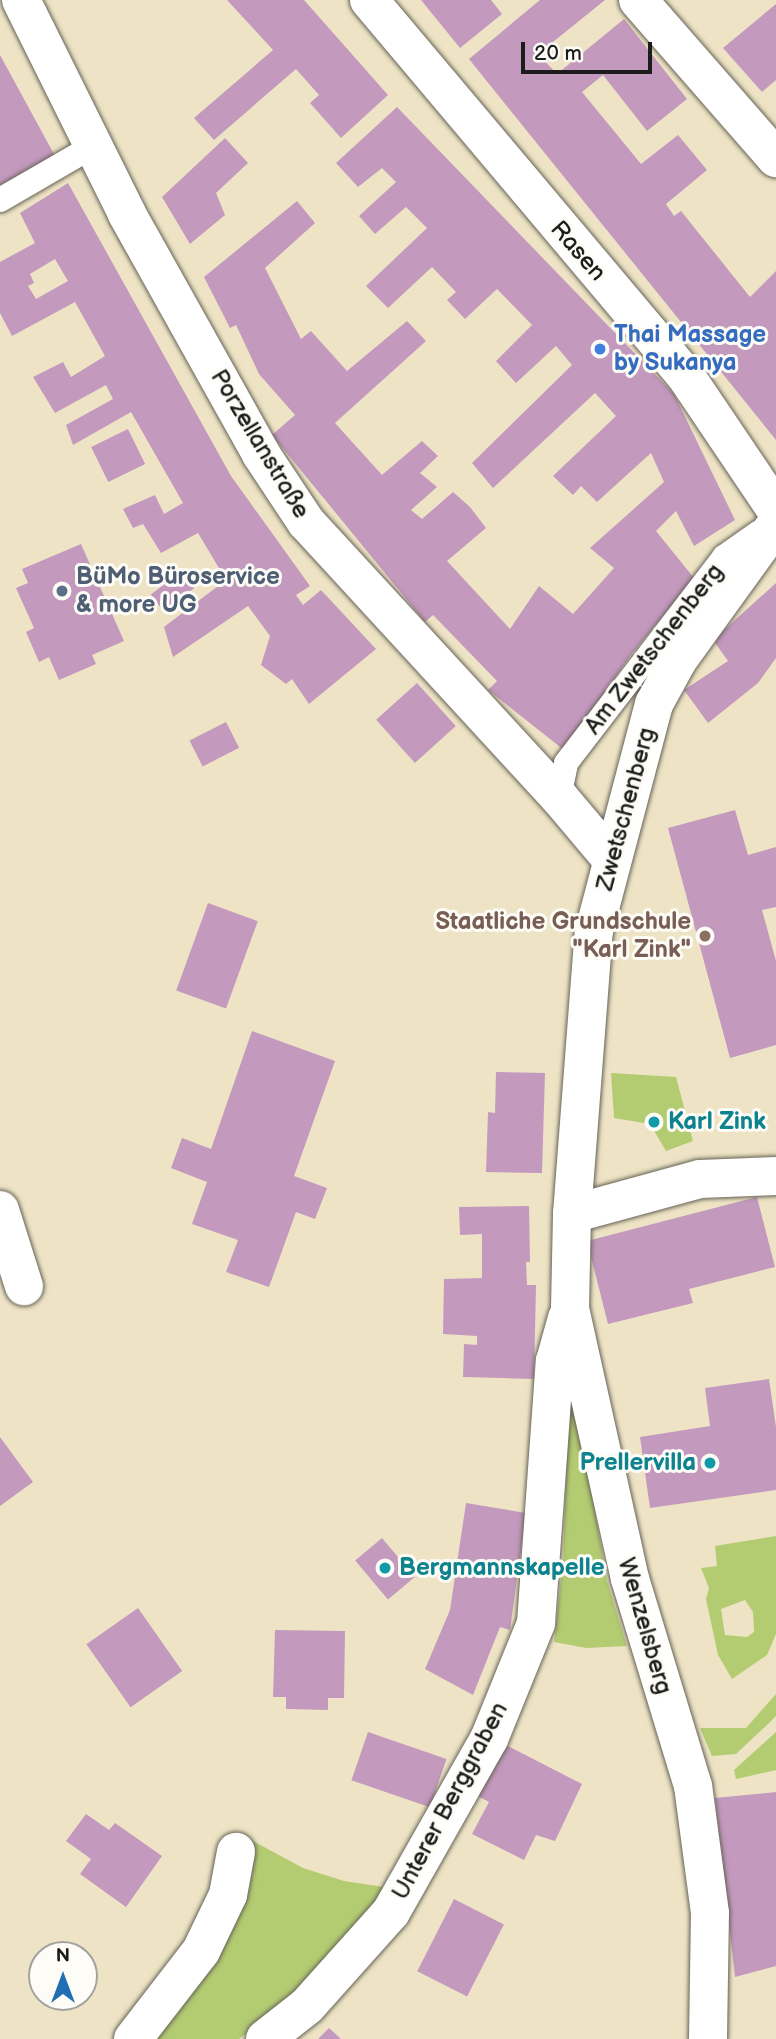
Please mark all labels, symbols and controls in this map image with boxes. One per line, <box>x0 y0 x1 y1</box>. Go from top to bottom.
scale bar <box>524 28 655 72</box>
text: 20 m <box>534 41 582 66</box>
street label: Rasen <box>544 215 612 287</box>
place label: Thai Massage by Sukanya <box>614 321 766 377</box>
marker: Thai Massage by Sukanya <box>592 341 608 357</box>
street label: Porzellanstraße <box>204 364 316 524</box>
street label: Am Zwetschenberg <box>578 558 730 740</box>
place label: BüMo Büroservice & more UG <box>76 563 280 619</box>
marker: BüMo Büroservice & more UG <box>54 583 70 599</box>
street label: Zwetschenberg <box>590 724 662 894</box>
place label: Staatliche Grundschule "Karl Zink" <box>435 908 691 964</box>
marker: Staatliche Grundschule "Karl Zink" <box>697 928 713 944</box>
place label: Karl Zink <box>668 1108 766 1136</box>
marker: Karl Zink <box>646 1114 662 1130</box>
place label: Prellervilla <box>580 1449 696 1477</box>
marker: Prellervilla <box>702 1455 718 1471</box>
place label: Bergmannskapelle <box>399 1554 604 1582</box>
street label: Wenzelsberg <box>612 1554 678 1698</box>
marker: Bergmannskapelle <box>377 1560 393 1576</box>
street label: Unterer Berggraben <box>386 1697 514 1905</box>
north arrow <box>28 1941 98 2011</box>
text: N <box>56 1945 70 1968</box>

